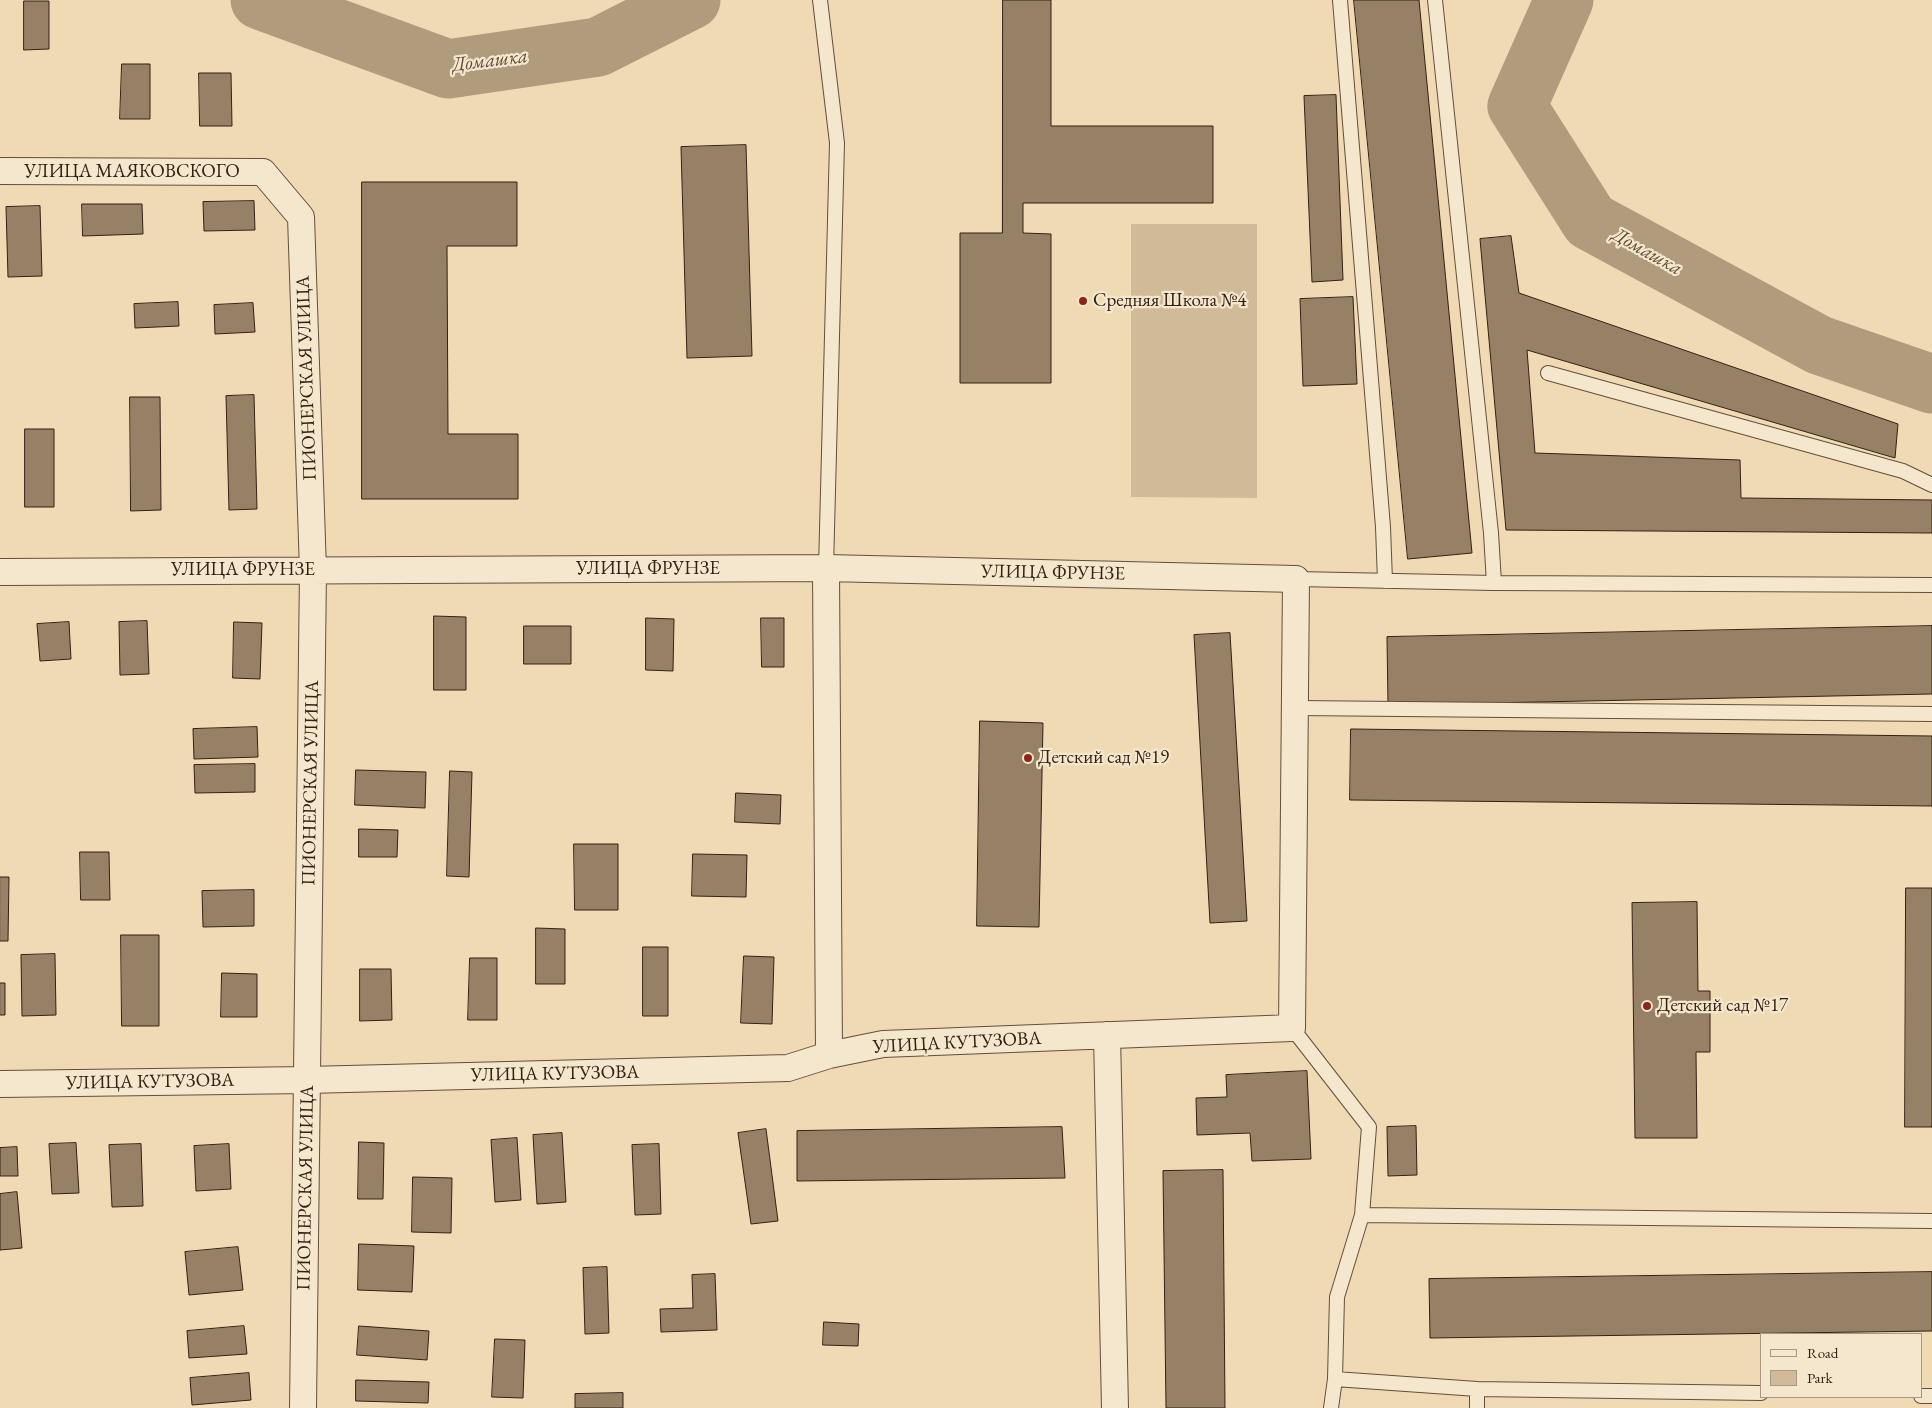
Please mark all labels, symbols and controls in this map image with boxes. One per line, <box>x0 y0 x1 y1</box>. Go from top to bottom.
water label: Домашка <box>451 44 529 78</box>
street label: УЛИЦА МАЯКОВСКОГО <box>24 161 240 183</box>
water label: Домашка <box>1608 223 1686 281</box>
street label: ПИОНЕРСКАЯ УЛИЦА <box>292 275 322 481</box>
place label: Средняя Школа №4 <box>1093 290 1246 312</box>
marker: Средняя Школа №4 <box>1077 295 1089 307</box>
street label: УЛИЦА ФРУНЗЕ <box>576 558 720 580</box>
street label: УЛИЦА ФРУНЗЕ <box>171 559 315 581</box>
street label: УЛИЦА ФРУНЗЕ <box>981 560 1125 586</box>
street label: ПИОНЕРСКАЯ УЛИЦА <box>298 680 324 886</box>
place label: Детский сад №19 <box>1038 747 1169 769</box>
marker: Детский сад №19 <box>1022 752 1034 764</box>
place label: Детский сад №17 <box>1657 995 1788 1017</box>
marker: Детский сад №17 <box>1641 1000 1653 1012</box>
street label: УЛИЦА КУТУЗОВА <box>872 1027 1042 1059</box>
street label: УЛИЦА КУТУЗОВА <box>470 1061 640 1087</box>
street label: УЛИЦА КУТУЗОВА <box>65 1069 235 1095</box>
street label: ПИОНЕРСКАЯ УЛИЦА <box>293 1085 319 1291</box>
legend <box>1760 1333 1922 1398</box>
text: Road <box>1807 1343 1838 1362</box>
text: Park <box>1807 1368 1833 1387</box>

